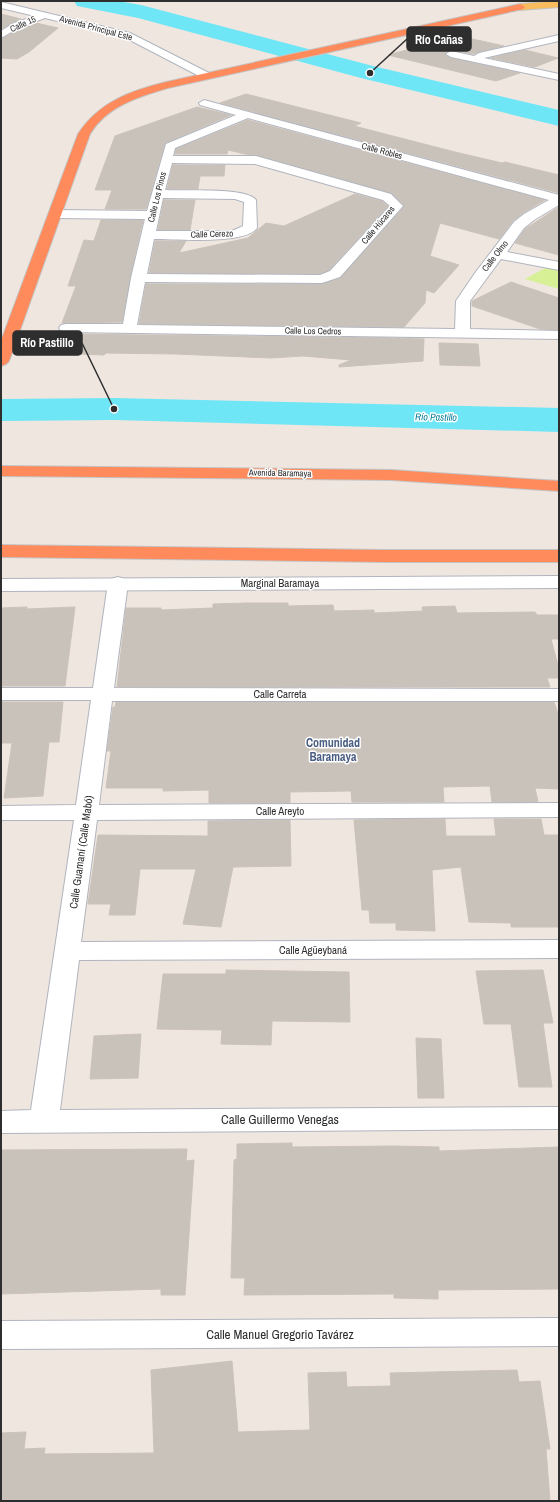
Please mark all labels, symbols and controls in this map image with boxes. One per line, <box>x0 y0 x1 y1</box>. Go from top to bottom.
street label: Avenida Principal Este <box>57 12 134 43</box>
street label: Calle 15 <box>8 13 38 35</box>
callout: Río Cañas <box>407 27 471 51</box>
text: Río Cañas <box>415 32 464 48</box>
street label: Calle Robles <box>360 140 404 162</box>
street label: Calle Los Pinos <box>145 170 169 224</box>
street label: Calle Húcares <box>359 203 398 247</box>
street label: Calle Cerezo <box>190 227 234 241</box>
street label: Calle Olmo <box>479 238 511 274</box>
street label: Calle Los Cedros <box>285 325 342 337</box>
callout: Río Pastillo <box>13 331 82 355</box>
text: Río Pastillo <box>20 335 74 351</box>
water label: Río Pastillo <box>415 410 458 424</box>
street label: Avenida Baramaya <box>248 466 311 480</box>
street label: Marginal Baramaya <box>241 576 319 590</box>
street label: Calle Carreta <box>253 687 307 701</box>
district label: Comunidad Baramaya <box>306 735 360 765</box>
street label: Calle Guamaní (Calle Mabó) <box>66 794 96 910</box>
street label: Calle Areyto <box>256 804 304 818</box>
street label: Calle Agüeybaná <box>279 943 347 957</box>
street label: Calle Guillermo Venegas <box>221 1111 339 1128</box>
street label: Calle Manuel Gregorio Tavárez <box>206 1326 354 1343</box>

